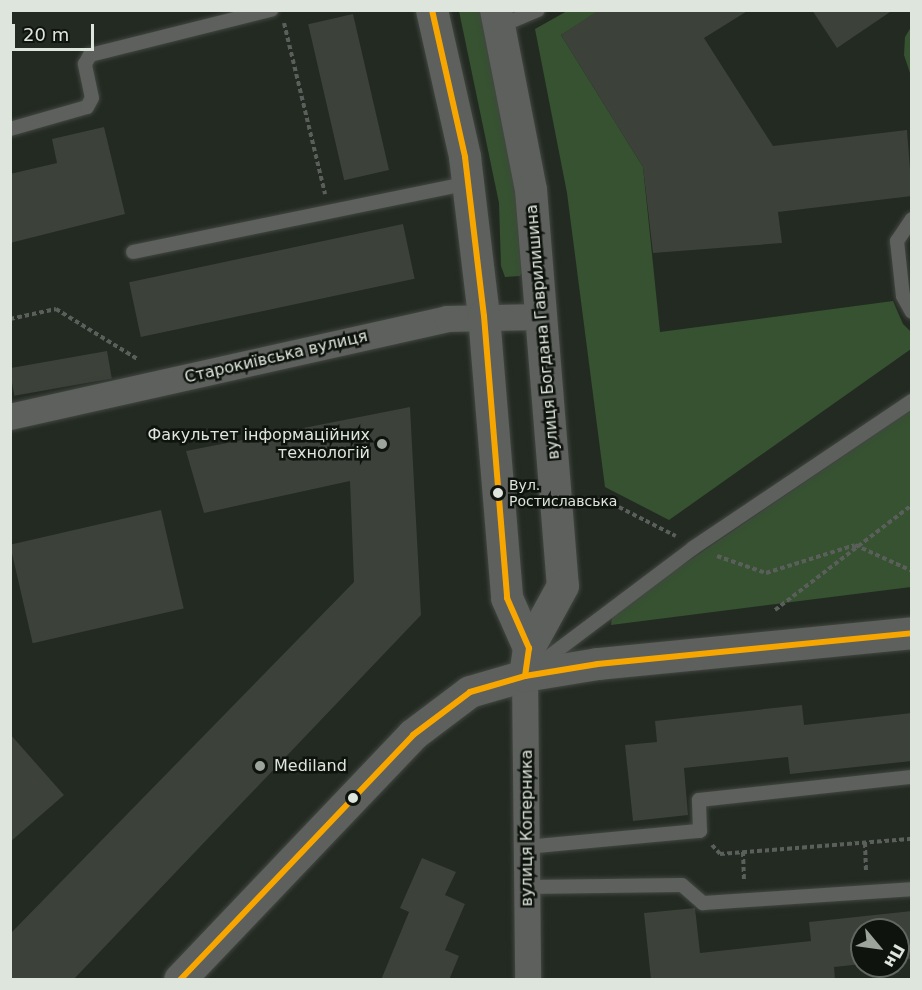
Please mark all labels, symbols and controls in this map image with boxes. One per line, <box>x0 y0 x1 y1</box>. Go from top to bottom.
scale bar <box>15 12 98 50</box>
text: 20 m <box>23 24 69 45</box>
street label: вулиця Богдана Гаврилишина <box>522 204 564 460</box>
street label: Старокиївська вулиця <box>183 327 369 387</box>
place label: Факультет інформаційних технологій <box>148 425 370 463</box>
marker: Факультет інформаційних технологій <box>375 437 389 451</box>
place label: Вул. Ростиславська <box>509 477 617 509</box>
marker: Вул. Ростиславська <box>492 487 504 499</box>
street label: вулиця Коперника <box>517 749 537 907</box>
place label: Mediland <box>274 756 347 776</box>
marker: Mediland <box>251 757 269 775</box>
unlabelled marker <box>347 792 359 804</box>
north arrow <box>850 918 910 978</box>
text: Пн <box>880 941 909 971</box>

